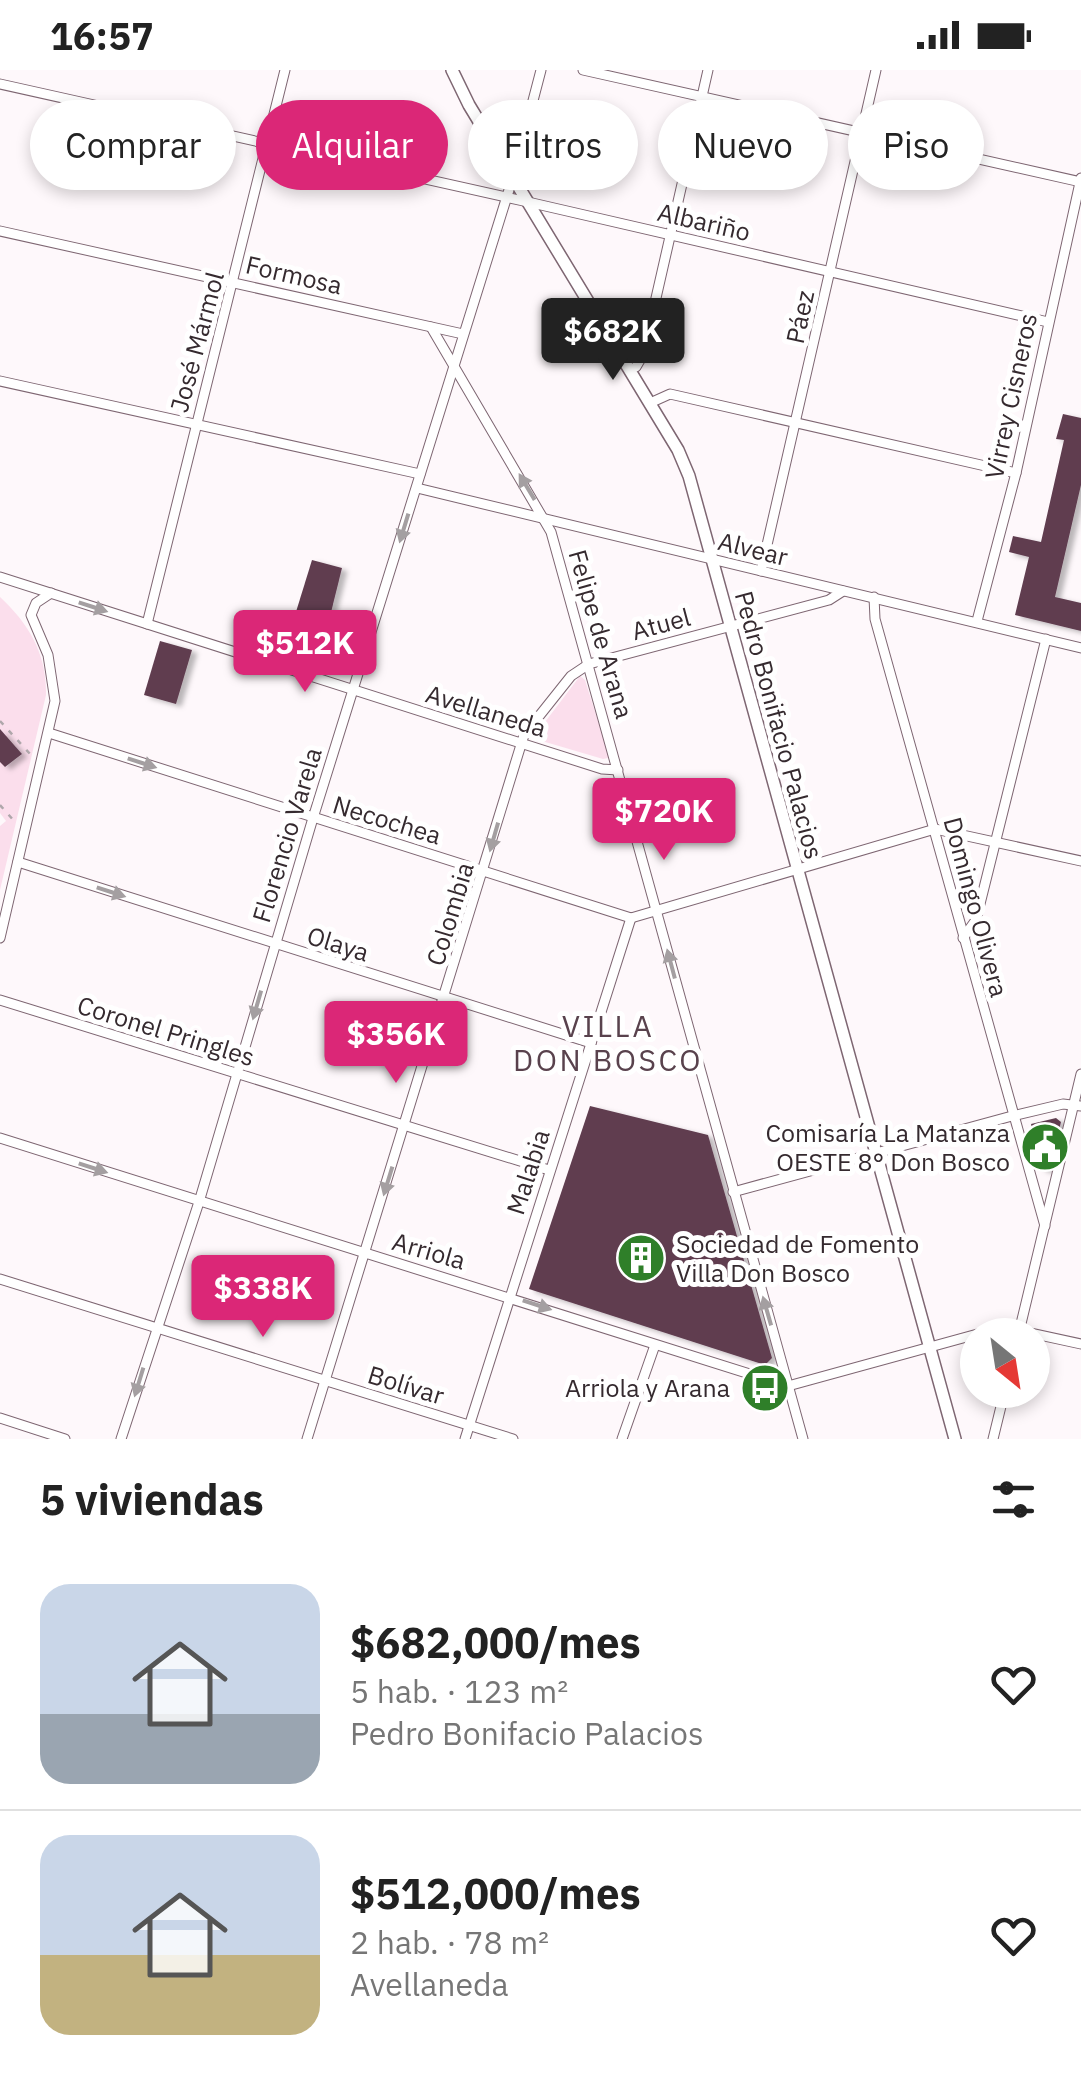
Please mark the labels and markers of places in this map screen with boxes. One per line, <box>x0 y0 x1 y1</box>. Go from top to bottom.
pin: $682K <box>543 298 683 383</box>
pin: $512K <box>235 610 375 695</box>
pin: $720K <box>594 778 734 863</box>
pin: $356K <box>326 1001 466 1086</box>
place label: Comisaría La Matanza OESTE 8° Don Bosco <box>766 1116 1010 1178</box>
public building icon: Comisaría La Matanza OESTE 8° Don Bosco <box>1019 1121 1071 1173</box>
place label: Sociedad de Fomento Villa Don Bosco <box>676 1227 919 1289</box>
building icon: Sociedad de Fomento Villa Don Bosco <box>615 1232 667 1284</box>
pin: $338K <box>193 1255 333 1340</box>
bus stop icon: Arriola y Arana <box>739 1362 791 1414</box>
place label: Arriola y Arana <box>565 1371 730 1404</box>

